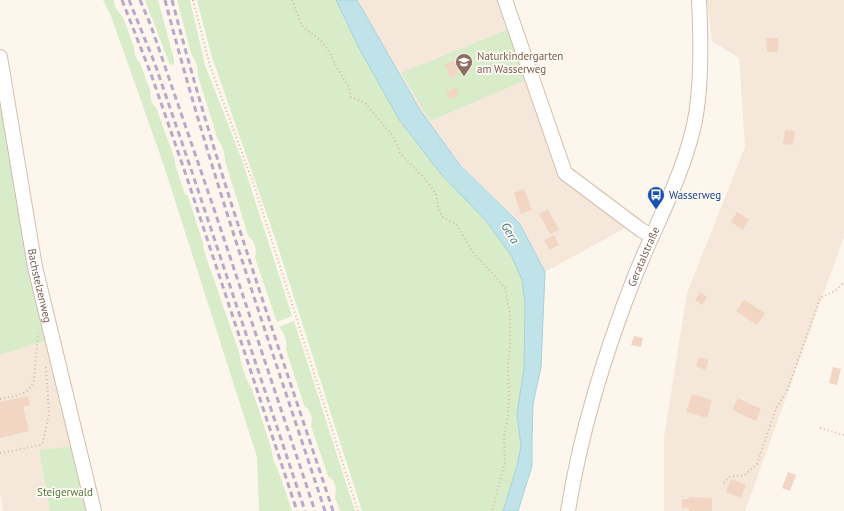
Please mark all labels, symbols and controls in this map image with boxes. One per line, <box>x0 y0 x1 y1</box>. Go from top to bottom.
place label: Naturkindergarten am Wasserweg <box>477 49 563 76</box>
school or university icon: Naturkindergarten am Wasserweg <box>454 52 474 77</box>
bus stop icon: Wasserweg <box>646 185 666 210</box>
place label: Wasserweg <box>669 188 721 202</box>
water label: Gera <box>498 219 523 246</box>
street label: Geratalstraße <box>625 224 663 288</box>
street label: Bachstelzenweg <box>25 247 55 324</box>
park label: Steigerwald <box>37 485 93 499</box>

